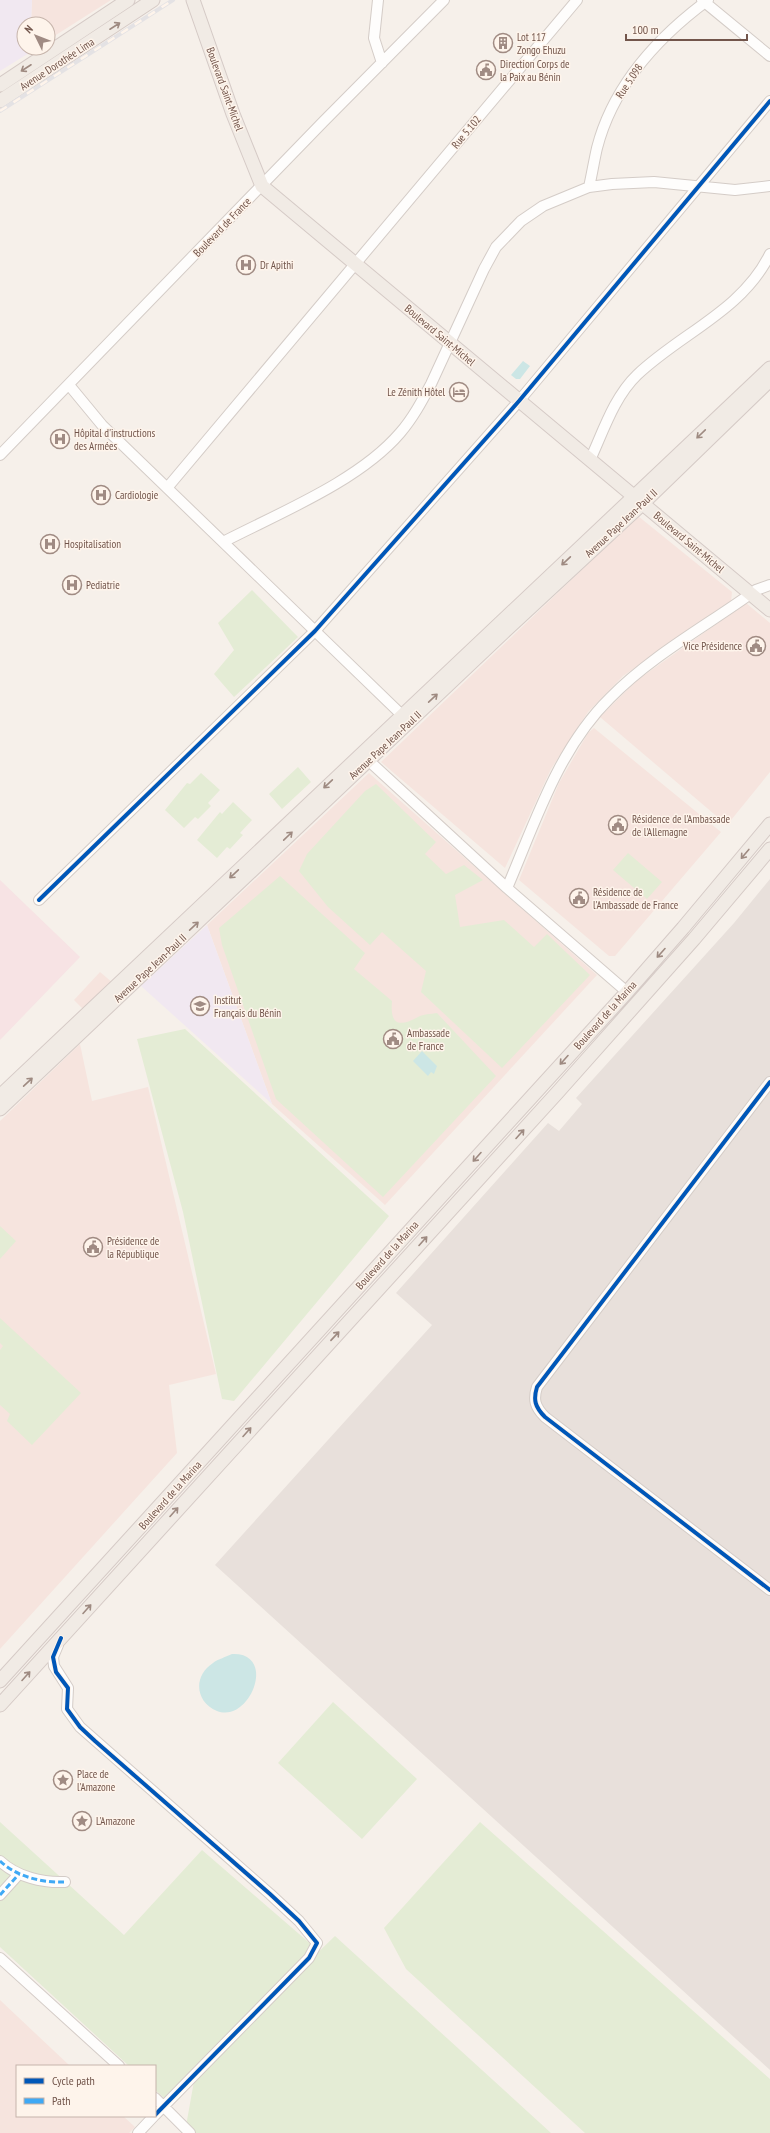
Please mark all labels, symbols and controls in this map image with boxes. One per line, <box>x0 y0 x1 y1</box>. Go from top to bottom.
north arrow <box>16 16 56 56</box>
scale bar <box>626 16 747 42</box>
text: N <box>22 22 36 36</box>
one-way arrow <box>109 22 120 30</box>
text: 100 m <box>632 22 659 37</box>
place label: Lot 117 Zongo Ehuzu <box>517 30 566 57</box>
building icon: Lot 117 Zongo Ehuzu <box>492 32 514 54</box>
street label: Avenue Dorothée Lima <box>17 35 97 93</box>
street label: Boulevard Saint-Michel <box>203 45 247 133</box>
place label: Direction Corps de la Paix au Bénin <box>500 57 570 84</box>
public building icon: Direction Corps de la Paix au Bénin <box>475 59 497 81</box>
street label: Rue 5.098 <box>612 61 646 101</box>
one-way arrow <box>21 64 32 72</box>
street label: Rue 5.102 <box>448 113 484 151</box>
street label: Boulevard de France <box>190 194 254 260</box>
hospital icon: Dr Apithi <box>235 254 257 276</box>
place label: Dr Apithi <box>260 258 293 272</box>
street label: Boulevard Saint-Michel <box>402 301 479 369</box>
hotel icon: Le Zénith Hôtel <box>448 381 470 403</box>
place label: Le Zénith Hôtel <box>387 385 445 399</box>
place label: Hôpital d'instructions des Armées <box>74 426 156 453</box>
hospital icon: Hôpital d'instructions des Armées <box>49 428 71 450</box>
one-way arrow <box>696 429 706 438</box>
hospital icon: Cardiologie <box>90 484 112 506</box>
street label: Avenue Pape Jean-Paul II <box>582 486 660 560</box>
place label: Cardiologie <box>115 488 159 502</box>
street label: Boulevard Saint-Michel <box>651 508 728 576</box>
hospital icon: Hospitalisation <box>39 533 61 555</box>
place label: Hospitalisation <box>64 537 121 551</box>
one-way arrow <box>561 556 571 566</box>
hospital icon: Pediatrie <box>61 574 83 596</box>
place label: Pediatrie <box>86 578 120 592</box>
public building icon: Vice Présidence <box>745 635 767 657</box>
place label: Vice Présidence <box>682 639 742 653</box>
one-way arrow <box>428 694 438 703</box>
street label: Avenue Pape Jean-Paul II <box>346 708 424 782</box>
one-way arrow <box>323 780 333 789</box>
place label: Résidence de l'Ambassade de l'Allemagne <box>632 812 730 839</box>
public building icon: Résidence de l'Ambassade de l'Allemagne <box>607 814 629 836</box>
one-way arrow <box>283 832 293 841</box>
one-way arrow <box>740 849 749 860</box>
one-way arrow <box>229 869 239 879</box>
place label: Résidence de l'Ambassade de France <box>593 885 679 912</box>
public building icon: Résidence de l'Ambassade de France <box>568 887 590 909</box>
one-way arrow <box>189 921 199 931</box>
street label: Avenue Pape Jean-Paul II <box>111 931 189 1005</box>
one-way arrow <box>656 948 665 959</box>
street label: Boulevard de la Marina <box>571 978 639 1052</box>
place label: Institut Français du Bénin <box>214 993 281 1020</box>
school or university icon: Institut Français du Bénin <box>189 995 211 1017</box>
place label: Ambassade de France <box>407 1026 450 1053</box>
public building icon: Ambassade de France <box>382 1028 404 1050</box>
one-way arrow <box>560 1055 569 1066</box>
one-way arrow <box>23 1077 33 1087</box>
one-way arrow <box>515 1129 525 1139</box>
one-way arrow <box>473 1151 482 1161</box>
street label: Boulevard de la Marina <box>353 1218 421 1292</box>
place label: Présidence de la République <box>107 1234 160 1261</box>
public building icon: Présidence de la République <box>82 1236 104 1258</box>
one-way arrow <box>418 1236 427 1246</box>
one-way arrow <box>330 1331 340 1341</box>
one-way arrow <box>242 1427 252 1437</box>
street label: Boulevard de la Marina <box>136 1458 204 1532</box>
one-way arrow <box>169 1507 179 1517</box>
one-way arrow <box>82 1604 92 1614</box>
one-way arrow <box>22 1671 31 1681</box>
place label: Place de l'Amazone <box>77 1767 116 1794</box>
place icon: Place de l'Amazone <box>52 1769 74 1791</box>
place icon: L'Amazone <box>71 1810 93 1832</box>
place label: L'Amazone <box>96 1814 136 1828</box>
legend <box>16 2065 156 2117</box>
text: Cycle path <box>52 2073 95 2088</box>
text: Path <box>52 2093 70 2108</box>

